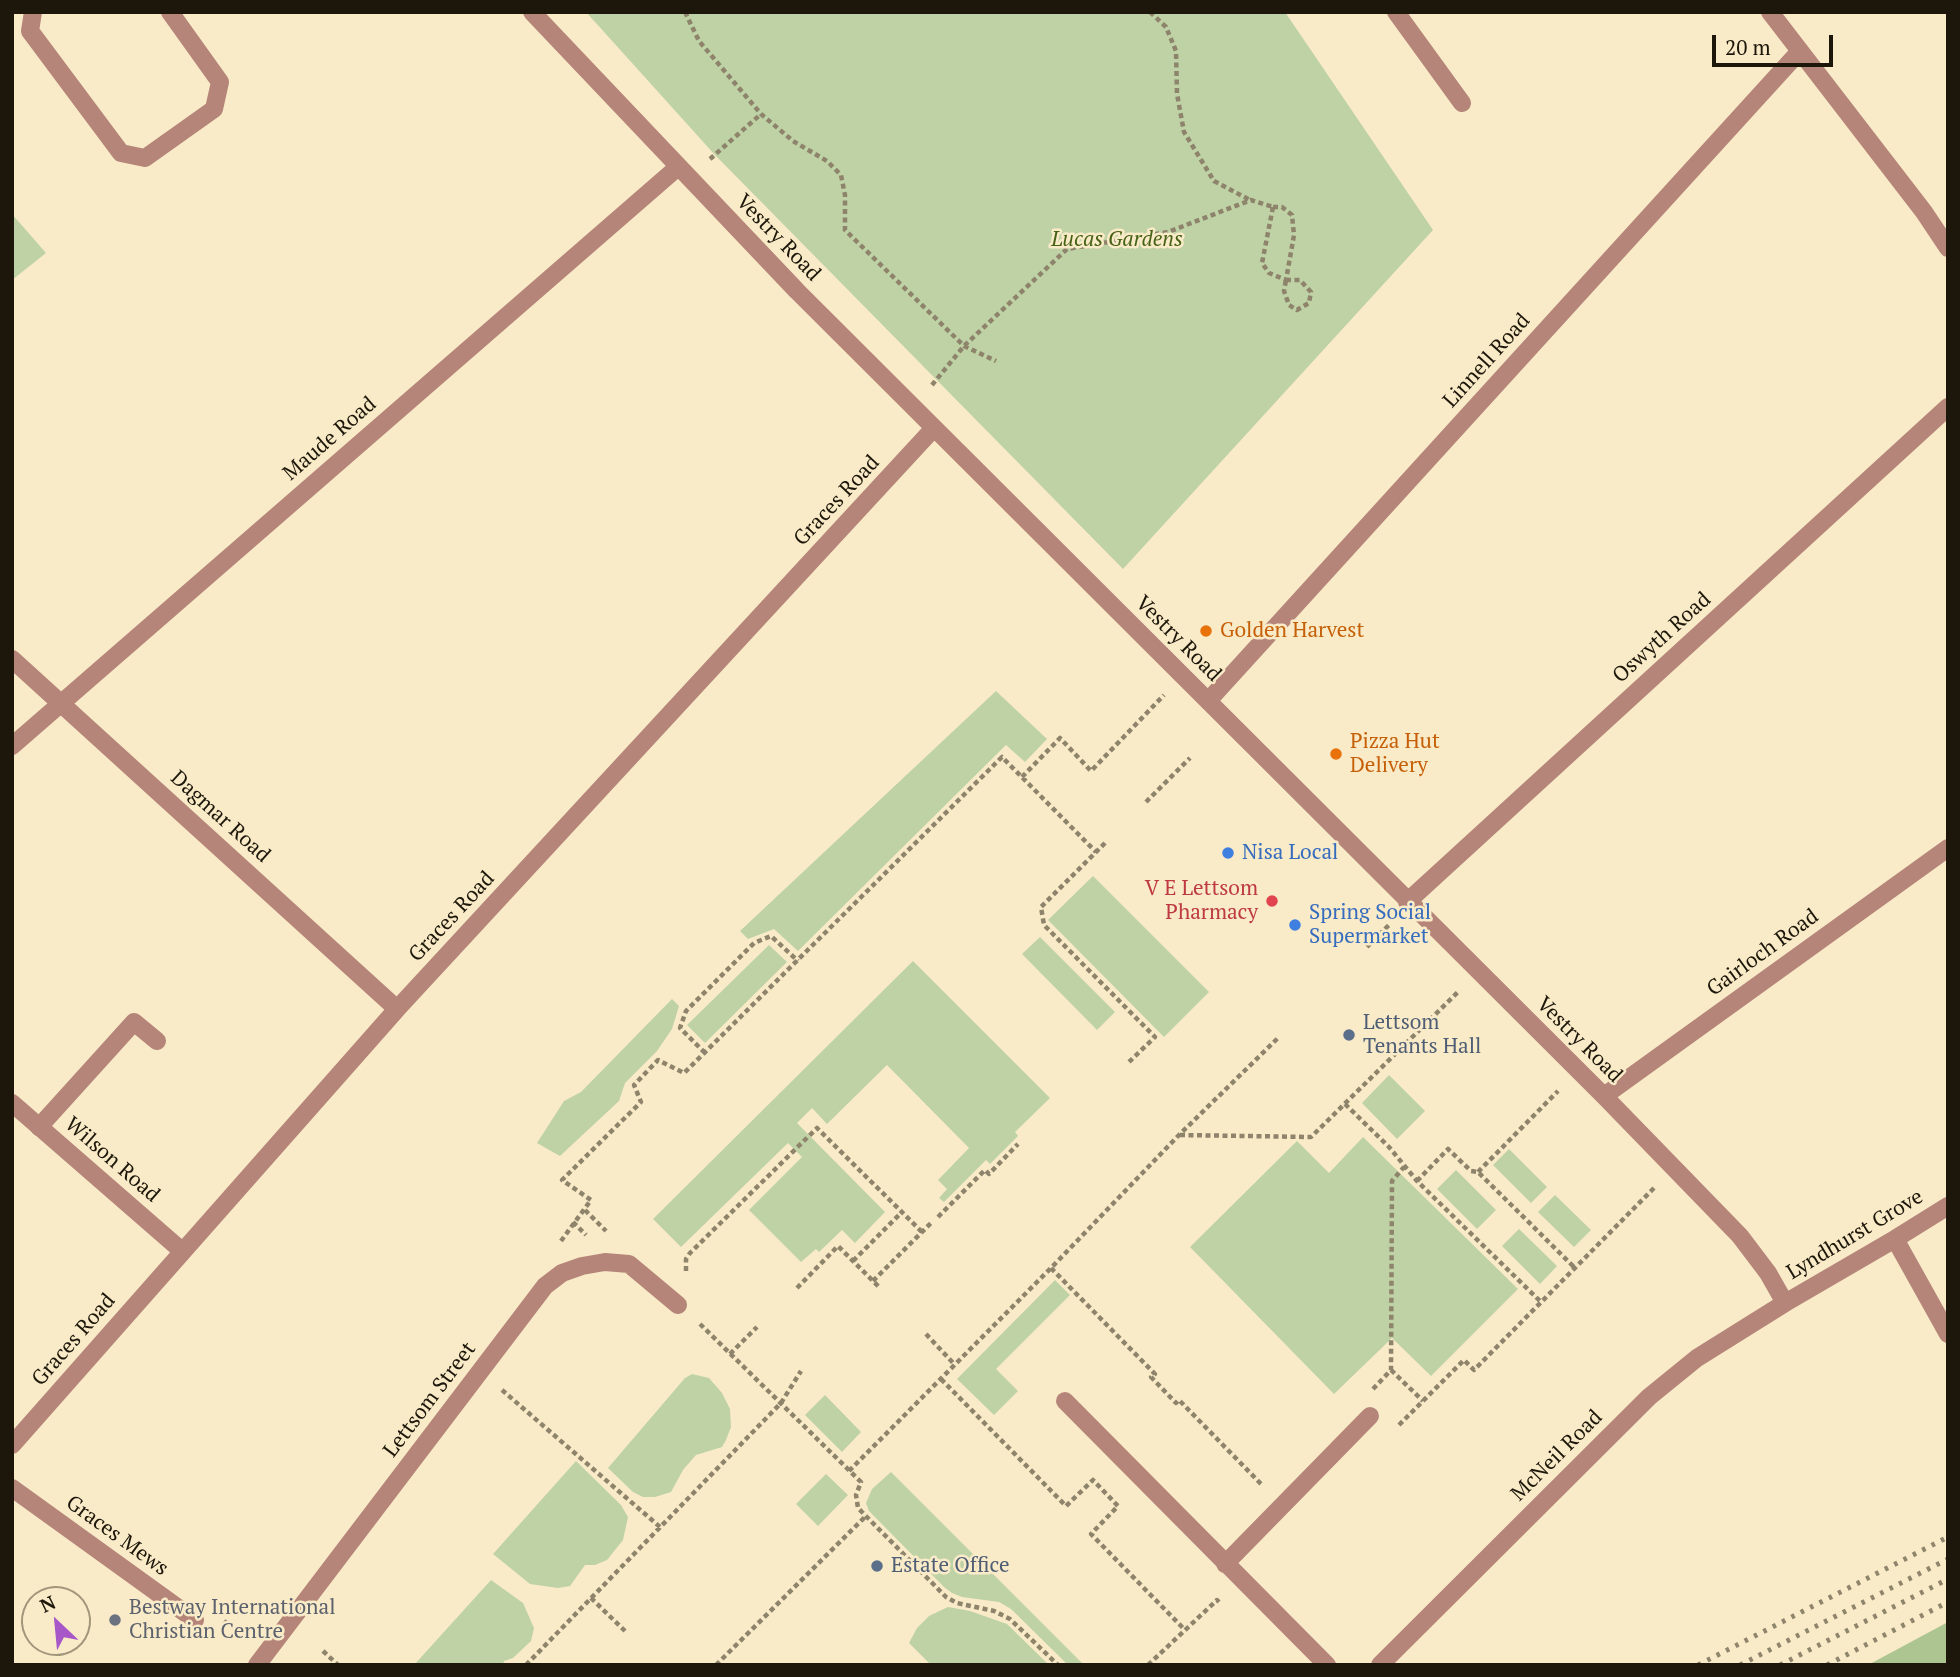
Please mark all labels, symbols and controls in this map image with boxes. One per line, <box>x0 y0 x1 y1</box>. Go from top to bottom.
scale bar <box>1715 21 1836 65</box>
text: 20 m <box>1725 33 1771 61</box>
street label: Vestry Road <box>730 189 826 287</box>
park label: Lucas Gardens <box>1051 227 1183 253</box>
street label: Linnell Road <box>1438 309 1536 413</box>
street label: Maude Road <box>278 392 382 486</box>
street label: Graces Road <box>789 451 885 551</box>
street label: Oswyth Road <box>1608 587 1716 689</box>
street label: Vestry Road <box>1130 591 1226 687</box>
place label: Golden Harvest <box>1220 618 1364 644</box>
marker: Golden Harvest <box>1198 623 1214 639</box>
place label: Pizza Hut Delivery <box>1350 729 1440 779</box>
marker: Pizza Hut Delivery <box>1328 746 1344 762</box>
street label: Dagmar Road <box>165 766 275 868</box>
place label: Nisa Local <box>1242 840 1338 866</box>
marker: Nisa Local <box>1220 845 1236 861</box>
street label: Graces Road <box>404 867 500 967</box>
place label: V E Lettsom Pharmacy <box>1145 876 1258 926</box>
marker: V E Lettsom Pharmacy <box>1264 893 1280 909</box>
place label: Spring Social Supermarket <box>1309 900 1431 950</box>
street label: Gairloch Road <box>1702 904 1824 1002</box>
marker: Spring Social Supermarket <box>1287 917 1303 933</box>
street label: Vestry Road <box>1531 992 1627 1088</box>
place label: Lettsom Tenants Hall <box>1363 1010 1481 1060</box>
marker: Lettsom Tenants Hall <box>1341 1027 1357 1043</box>
street label: Wilson Road <box>59 1112 165 1208</box>
street label: Lyndhurst Grove <box>1782 1184 1928 1286</box>
street label: Graces Road <box>27 1289 121 1391</box>
street label: Lettsom Street <box>379 1337 481 1463</box>
street label: McNeil Road <box>1506 1405 1608 1507</box>
street label: Graces Mews <box>61 1490 173 1582</box>
place label: Estate Office <box>891 1553 1009 1579</box>
marker: Estate Office <box>869 1558 885 1574</box>
north arrow <box>21 1586 91 1656</box>
text: N <box>35 1589 59 1618</box>
place label: Bestway International Christian Centre <box>129 1595 335 1645</box>
marker: Bestway International Christian Centre <box>107 1612 123 1628</box>

